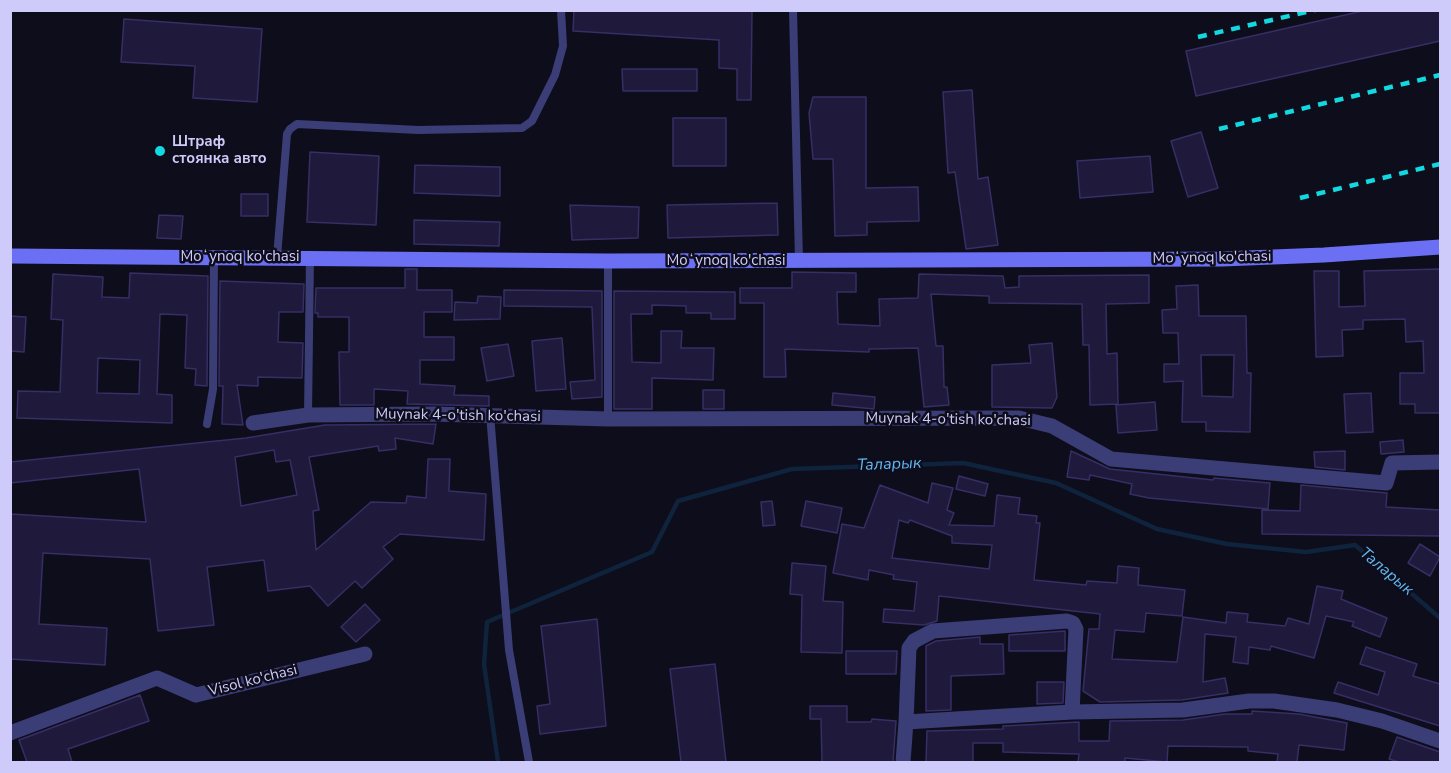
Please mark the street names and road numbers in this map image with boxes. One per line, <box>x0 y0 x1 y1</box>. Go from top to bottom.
street label: Moʻynoq ko'chasi <box>181 248 299 266</box>
street label: Moʻynoq ko'chasi <box>1152 248 1272 268</box>
street label: Moʻynoq ko'chasi <box>667 252 785 270</box>
street label: Muynak 4-o'tish ko'chasi <box>375 406 541 426</box>
street label: Muynak 4-o'tish ko'chasi <box>865 410 1031 430</box>
street label: Visol ko'chasi <box>207 661 299 701</box>

